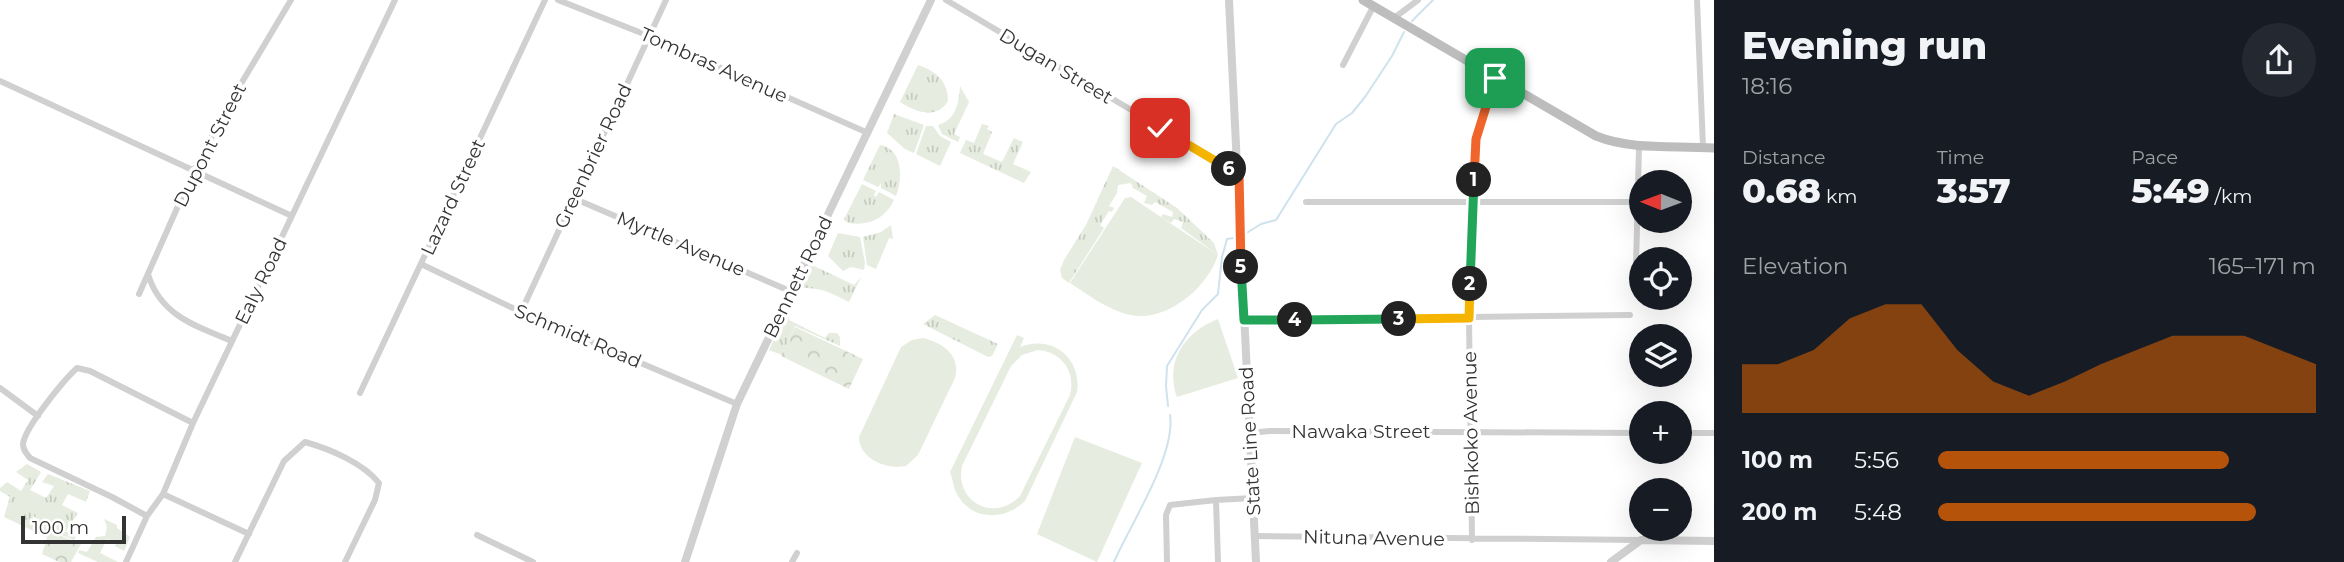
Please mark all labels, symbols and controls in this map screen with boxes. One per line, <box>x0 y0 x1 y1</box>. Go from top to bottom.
street label: Tombras Avenue <box>637 22 791 108</box>
text: Evening run <box>1742 22 1987 69</box>
street label: Dugan Street <box>995 23 1117 109</box>
button: share <box>2242 23 2316 97</box>
pin <box>1465 48 1525 108</box>
icon: arrive <box>1476 59 1514 97</box>
text: 18:16 <box>1742 72 1792 100</box>
street label: Dupont Street <box>169 79 251 211</box>
street label: Greenbrier Road <box>549 80 637 232</box>
pin <box>1130 98 1190 158</box>
icon: check <box>1141 109 1179 147</box>
street label: Lazard Street <box>416 135 490 259</box>
text: Distance <box>1742 146 1825 169</box>
text: Time <box>1937 146 1984 169</box>
text: Pace <box>2131 146 2178 169</box>
pin: 6 <box>1212 152 1246 186</box>
text: 6 <box>1222 157 1235 180</box>
pin: 1 <box>1456 162 1492 198</box>
text: 1 <box>1470 168 1477 191</box>
text: 0.68 <box>1742 169 1821 212</box>
text: 3:57 <box>1937 169 2011 212</box>
text: 5:49 <box>2131 169 2210 212</box>
north arrow <box>1629 170 1692 233</box>
map controls <box>1629 170 1692 541</box>
text: km <box>1821 185 1857 208</box>
text: /km <box>2210 185 2252 208</box>
street label: Myrtle Avenue <box>613 207 749 281</box>
street label: Bennett Road <box>759 212 837 342</box>
street label: Ealy Road <box>230 234 292 328</box>
button: locate <box>1629 247 1692 310</box>
pin: 5 <box>1224 250 1258 284</box>
text: Elevation <box>1742 252 1848 280</box>
text: 165–171 m <box>2209 252 2316 280</box>
text: 5 <box>1235 255 1246 278</box>
pin: 2 <box>1452 266 1488 302</box>
text: 2 <box>1464 272 1475 295</box>
street label: Schmidt Road <box>511 299 645 373</box>
pin: 4 <box>1278 302 1312 338</box>
pin: 3 <box>1382 302 1416 336</box>
text: 3 <box>1393 307 1404 330</box>
text: 4 <box>1288 308 1301 331</box>
button: layers <box>1629 324 1692 387</box>
street label: Bishkoko Avenue <box>1458 351 1484 515</box>
street label: State Line Road <box>1235 366 1265 516</box>
button: + <box>1629 401 1692 464</box>
street label: Nawaka Street <box>1292 420 1431 443</box>
text: 100 m <box>1742 446 1813 474</box>
text: 5:56 <box>1854 446 1899 474</box>
button: − <box>1629 478 1692 541</box>
text: 200 m <box>1742 498 1817 526</box>
text: 5:48 <box>1854 498 1902 526</box>
scale bar <box>21 513 126 545</box>
text: 100 m <box>32 516 89 539</box>
street label: Nituna Avenue <box>1303 525 1445 551</box>

